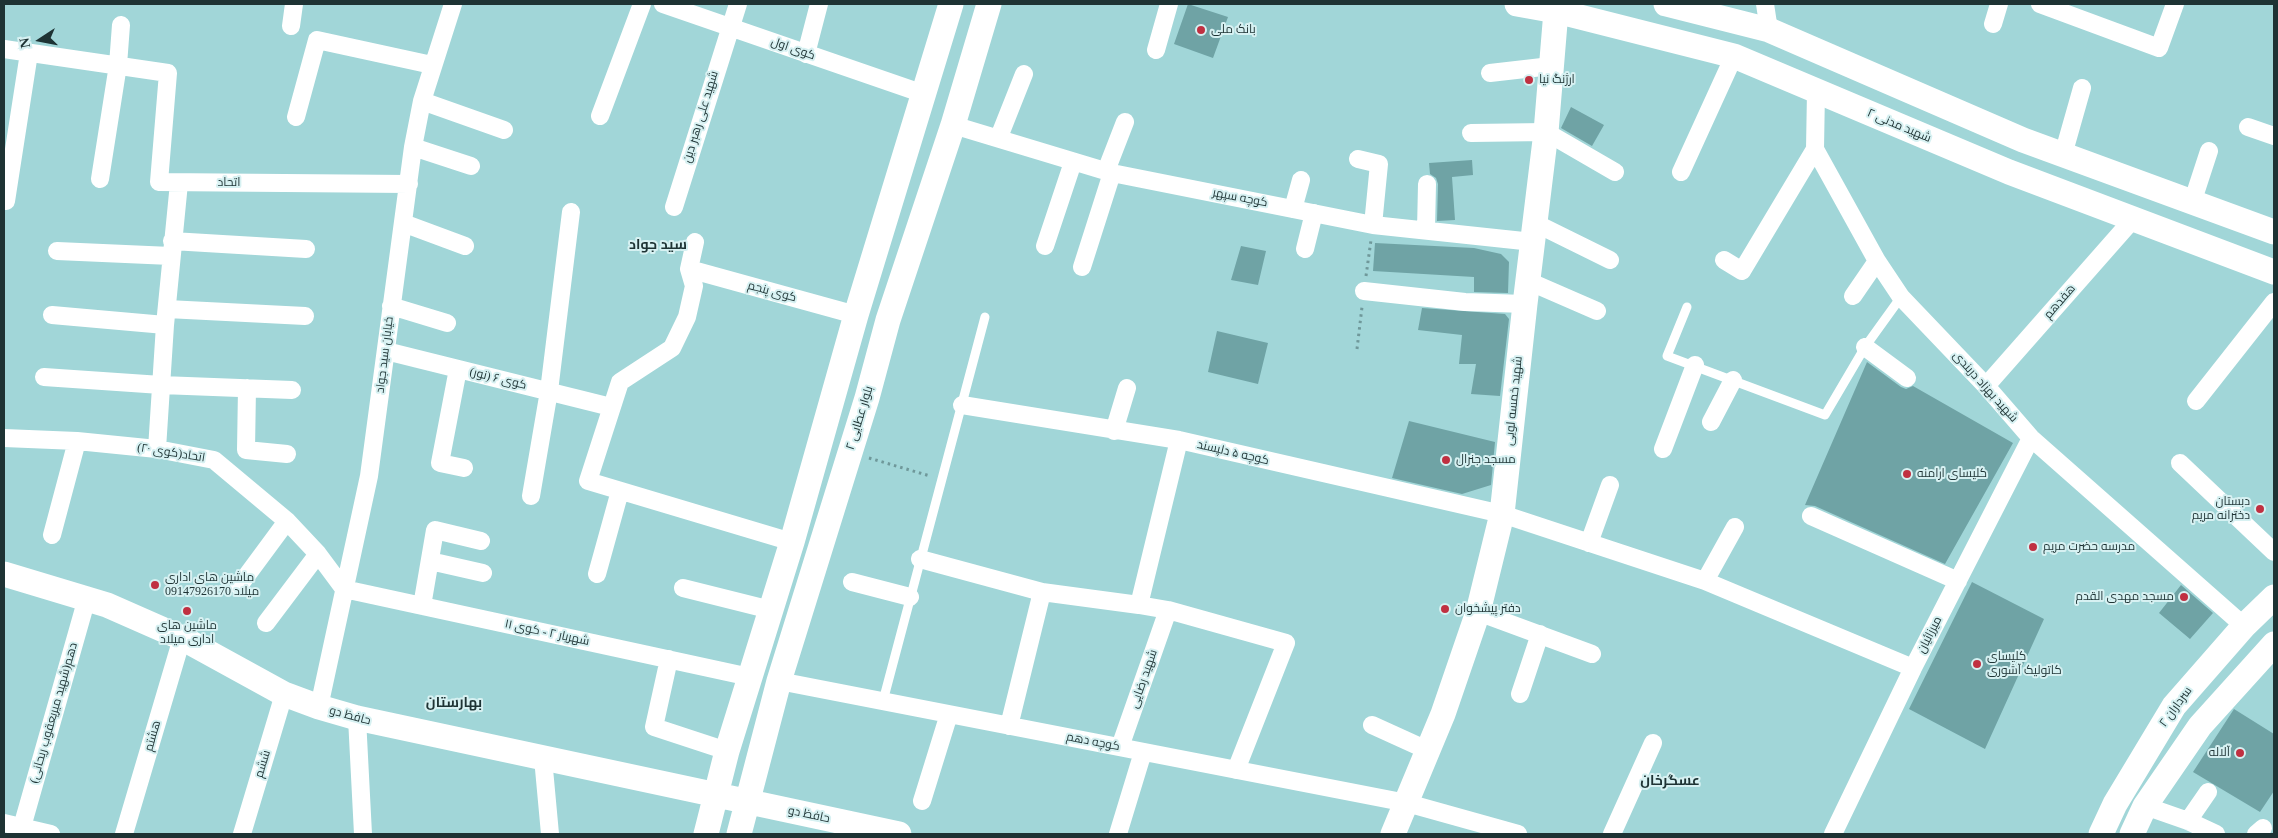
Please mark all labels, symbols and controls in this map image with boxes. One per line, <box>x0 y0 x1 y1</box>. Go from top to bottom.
north arrow <box>15 15 65 65</box>
place label: بانک ملی <box>1211 23 1256 37</box>
marker: بانک ملی <box>1195 24 1207 36</box>
street label: کوی اول <box>769 35 817 63</box>
text: N <box>16 37 33 49</box>
street label: شهید علی رهبر دین <box>680 69 722 165</box>
place label: ارژنگ نیا <box>1539 73 1575 87</box>
marker: ارژنگ نیا <box>1523 74 1535 86</box>
street label: شهید مدنی ۲ <box>1865 106 1933 146</box>
street label: اتحاد <box>217 176 241 190</box>
street label: کوچه سپهر <box>1211 186 1269 210</box>
district label: سید جواد <box>629 237 687 253</box>
street label: کوی پنجم <box>746 279 798 305</box>
street label: هفدهم <box>2041 282 2079 322</box>
street label: خیابان سید جواد <box>373 316 397 394</box>
street label: شهید بهزاد دربندی <box>1949 349 2021 425</box>
street label: شهید خمسه لویی <box>1502 356 1526 446</box>
street label: کوی ۶ (نور) <box>468 365 528 393</box>
street label: بلوار عطایی ۲ <box>843 384 877 452</box>
street label: کوچه ۵ دلپسند <box>1196 438 1270 468</box>
street label: اتحاد(کوی ۲۰) <box>136 441 206 465</box>
place label: مسجد جنرال <box>1456 453 1516 467</box>
marker: مسجد جنرال <box>1440 454 1452 466</box>
place label: کلیسای ارامنه <box>1917 467 1987 481</box>
marker: کلیسای ارامنه <box>1901 468 1913 480</box>
place label: دبستان دخترانه مریم <box>2192 495 2250 523</box>
marker: دبستان دخترانه مریم <box>2254 503 2266 515</box>
place label: مدرسه حضرت مریم <box>2043 540 2135 554</box>
marker: مدرسه حضرت مریم <box>2027 541 2039 553</box>
place label: ماشین های اداری میلاد 09147926170 <box>165 571 259 599</box>
marker: ماشین های اداری میلاد 09147926170 <box>149 579 161 591</box>
place label: مسجد مهدی القدم <box>2075 590 2174 604</box>
marker: مسجد مهدی القدم <box>2178 591 2190 603</box>
place label: دفتر پیشخوان <box>1455 602 1521 616</box>
marker: دفتر پیشخوان <box>1439 603 1451 615</box>
marker: ماشین های اداری میلاد <box>181 605 193 617</box>
street label: میرزائیان <box>1915 614 1945 656</box>
street label: شهریار ۲ - کوی ۱۱ <box>503 617 591 649</box>
place label: ماشین های اداری میلاد <box>157 619 217 647</box>
street label: دهم(شهید میریعقوب ریحانی) <box>27 641 81 785</box>
street label: شهید رضایی <box>1127 648 1161 710</box>
place label: کلیسای کاتولیک آشوری <box>1987 650 2062 678</box>
marker: کلیسای کاتولیک آشوری <box>1971 658 1983 670</box>
street label: سرداران ۲ <box>2157 684 2195 730</box>
district label: بهارستان <box>426 695 482 711</box>
street label: حافظ دو <box>328 704 372 728</box>
street label: هشتم <box>142 719 164 753</box>
street label: کوچه دهم <box>1065 730 1121 754</box>
place label: آلاله <box>2209 746 2230 760</box>
marker: آلاله <box>2234 747 2246 759</box>
street label: ششم <box>252 748 274 780</box>
district label: عسگرخان <box>1640 773 1700 789</box>
street label: حافظ دو <box>787 804 831 826</box>

